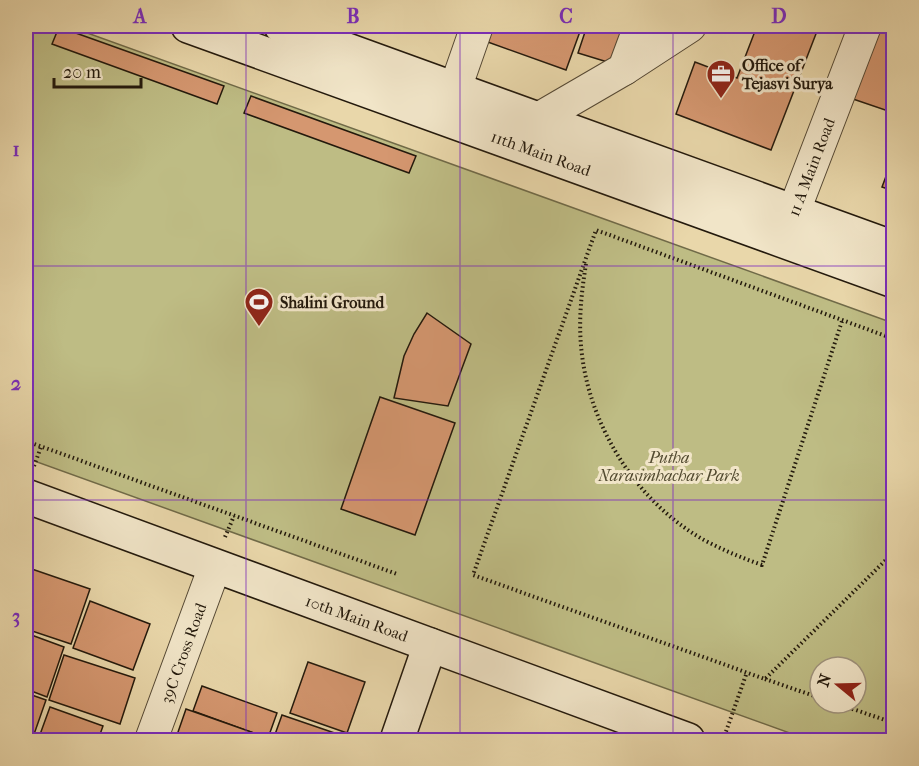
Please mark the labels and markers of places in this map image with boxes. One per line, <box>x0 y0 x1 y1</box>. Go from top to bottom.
place label: Office of Tejasvi Surya <box>741 56 833 94</box>
office icon: Office of Tejasvi Surya <box>705 58 737 100</box>
sports icon: Shalini Ground <box>243 286 275 328</box>
place label: Shalini Ground <box>280 293 386 312</box>

